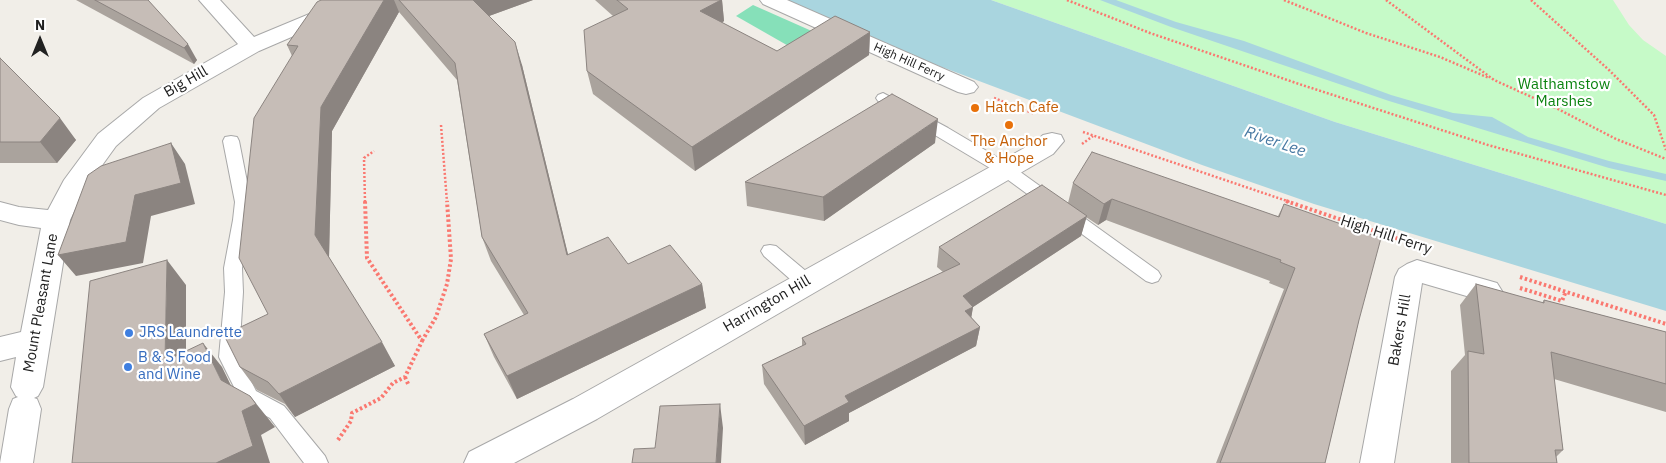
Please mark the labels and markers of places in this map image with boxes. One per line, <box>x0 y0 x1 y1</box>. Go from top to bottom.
place label: Hatch Cafe <box>985 99 1059 117</box>
marker: Hatch Cafe <box>969 102 981 114</box>
marker: The Anchor & Hope <box>1003 119 1015 131</box>
place label: The Anchor & Hope <box>971 133 1047 168</box>
place label: JRS Laundrette <box>139 324 242 342</box>
marker: JRS Laundrette <box>123 327 135 339</box>
place label: B & S Food and Wine <box>138 349 211 384</box>
marker: B & S Food and Wine <box>122 361 134 373</box>

